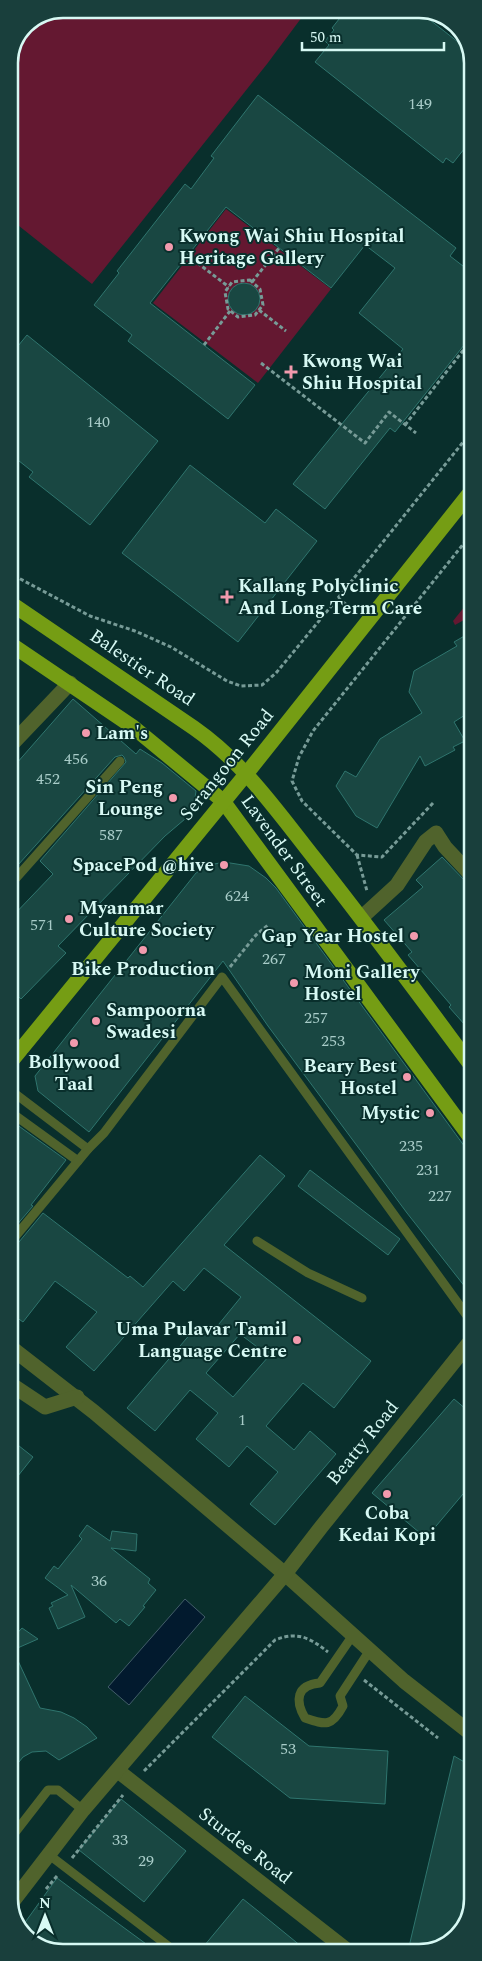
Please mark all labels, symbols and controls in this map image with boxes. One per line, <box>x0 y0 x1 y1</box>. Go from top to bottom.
scale bar <box>302 20 444 52</box>
text: 50 m <box>310 26 342 49</box>
house number: 149 <box>408 92 432 116</box>
place label: Kwong Wai Shiu Hospital Heritage Gallery <box>179 222 404 273</box>
marker: Kwong Wai Shiu Hospital Heritage Gallery <box>163 241 175 253</box>
place label: Kwong Wai Shiu Hospital <box>302 347 422 398</box>
marker: Kwong Wai Shiu Hospital <box>284 365 298 379</box>
house number: 140 <box>86 410 110 434</box>
place label: Kallang Polyclinic And Long Term Care <box>238 572 422 623</box>
marker: Kallang Polyclinic And Long Term Care <box>220 590 234 604</box>
street label: Balestier Road <box>84 622 200 714</box>
street label: Serangoon Road <box>173 703 281 827</box>
place label: Lam's <box>96 719 148 748</box>
marker: Lam's <box>80 727 92 739</box>
house number: 456 <box>64 747 88 771</box>
house number: 452 <box>36 767 60 791</box>
place label: Sin Peng Lounge <box>85 773 163 824</box>
street label: Lavender Street <box>233 789 335 913</box>
marker: Sin Peng Lounge <box>167 792 179 804</box>
house number: 587 <box>99 823 123 847</box>
place label: SpacePod @hive <box>72 851 214 880</box>
marker: SpacePod @hive <box>218 859 230 871</box>
house number: 624 <box>225 884 249 908</box>
place label: Myanmar Culture Society <box>79 894 215 945</box>
house number: 571 <box>30 913 54 937</box>
marker: Myanmar Culture Society <box>63 913 75 925</box>
place label: Gap Year Hostel <box>261 922 404 951</box>
marker: Gap Year Hostel <box>408 930 420 942</box>
marker: Bike Production <box>137 944 149 956</box>
house number: 267 <box>262 947 286 971</box>
place label: Bike Production <box>71 955 215 984</box>
place label: Moni Gallery Hostel <box>304 958 420 1009</box>
marker: Moni Gallery Hostel <box>288 977 300 989</box>
place label: Sampoorna Swadesi <box>106 996 206 1047</box>
house number: 257 <box>304 1006 328 1030</box>
marker: Sampoorna Swadesi <box>90 1015 102 1027</box>
house number: 253 <box>321 1029 345 1053</box>
marker: Bollywood Taal <box>68 1037 80 1049</box>
place label: Bollywood Taal <box>28 1048 120 1099</box>
place label: Beary Best Hostel <box>303 1052 397 1103</box>
marker: Beary Best Hostel <box>401 1071 413 1083</box>
place label: Mystic <box>361 1099 420 1128</box>
marker: Mystic <box>424 1107 436 1119</box>
house number: 235 <box>399 1134 423 1158</box>
house number: 231 <box>416 1158 440 1182</box>
house number: 227 <box>428 1184 452 1208</box>
place label: Uma Pulavar Tamil Language Centre <box>116 1315 287 1366</box>
marker: Uma Pulavar Tamil Language Centre <box>291 1334 303 1346</box>
street label: Beatty Road <box>320 1394 406 1492</box>
house number: 1 <box>238 1408 246 1432</box>
marker: Coba Kedai Kopi <box>381 1488 393 1500</box>
place label: Coba Kedai Kopi <box>338 1499 436 1550</box>
house number: 36 <box>91 1569 107 1593</box>
house number: 53 <box>280 1737 296 1761</box>
street label: Sturdee Road <box>192 1800 298 1892</box>
house number: 33 <box>112 1828 128 1852</box>
house number: 29 <box>138 1849 154 1873</box>
north arrow <box>20 1891 70 1941</box>
text: N <box>39 1893 51 1914</box>

